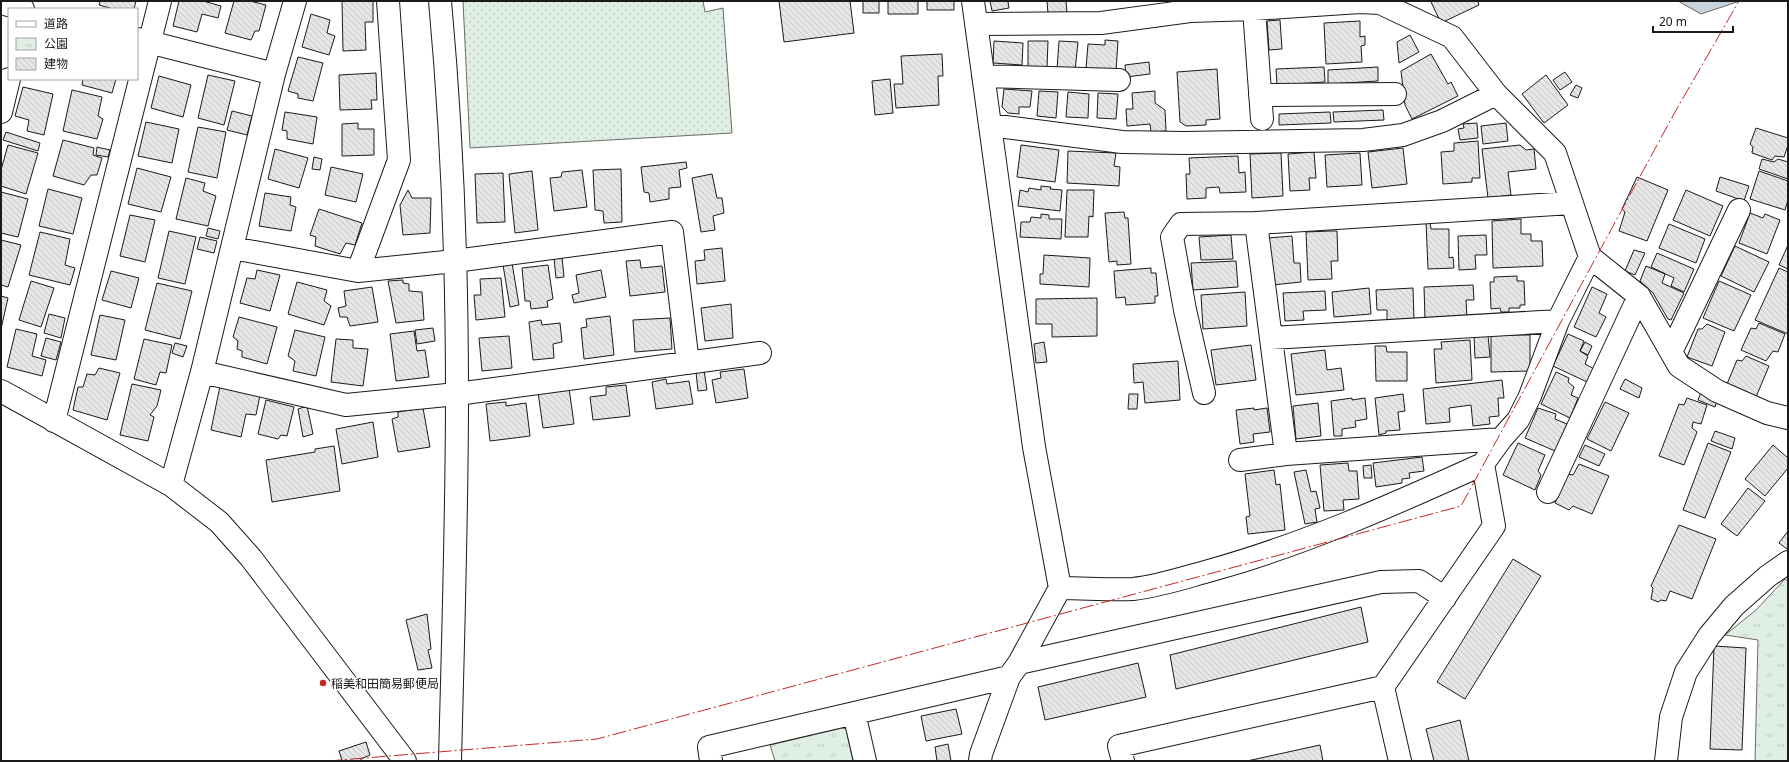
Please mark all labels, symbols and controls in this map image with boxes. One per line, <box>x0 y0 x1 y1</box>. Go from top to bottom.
legend <box>8 8 138 80</box>
scale bar <box>1653 8 1733 34</box>
text: 20 m <box>1659 13 1687 30</box>
text: 道路 <box>44 15 68 32</box>
text: 公園 <box>44 35 68 52</box>
text: 建物 <box>44 55 68 72</box>
place label: 稲美和田簡易郵便局 <box>331 675 439 692</box>
marker: 稲美和田簡易郵便局 <box>318 678 328 688</box>

